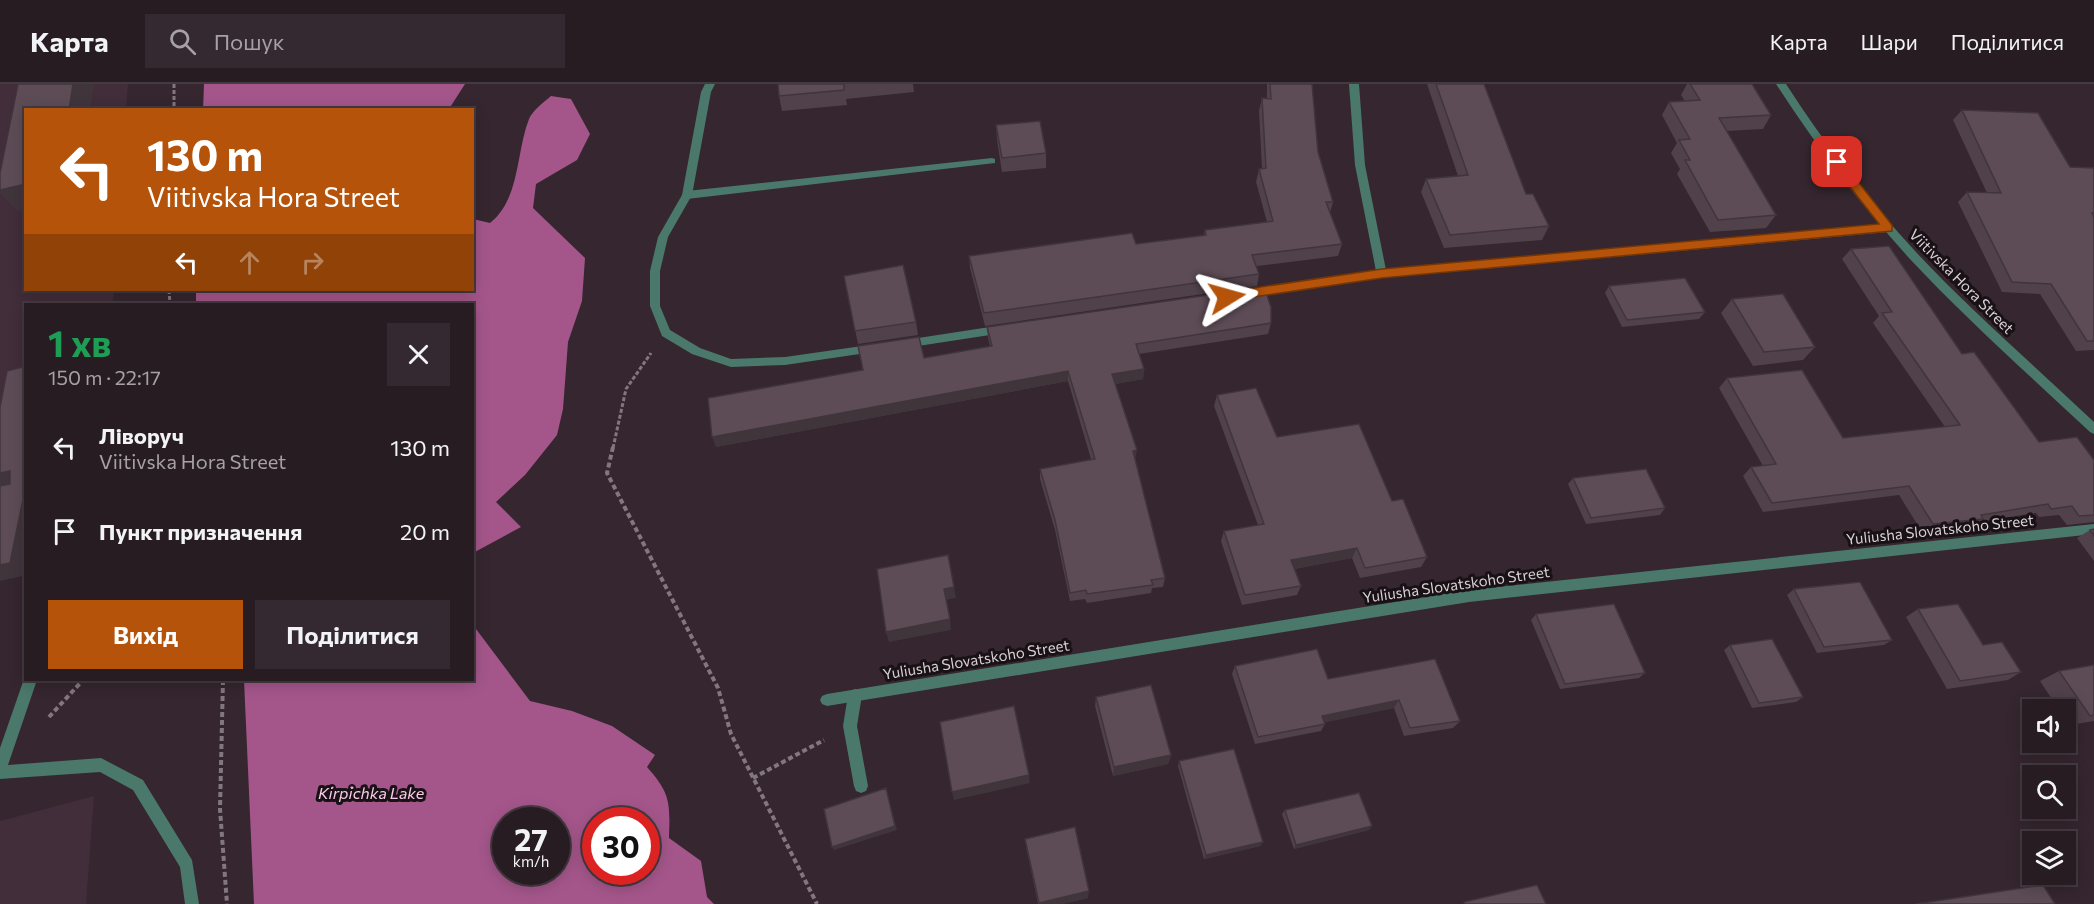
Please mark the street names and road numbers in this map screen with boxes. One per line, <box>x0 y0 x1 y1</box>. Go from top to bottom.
street label: Viitivska Hora Street <box>1906 225 2018 337</box>
street label: Yuliusha Slovatskoho Street <box>1845 510 2035 548</box>
street label: Yuliusha Slovatskoho Street <box>1361 562 1551 606</box>
street label: Yuliusha Slovatskoho Street <box>881 635 1071 683</box>

